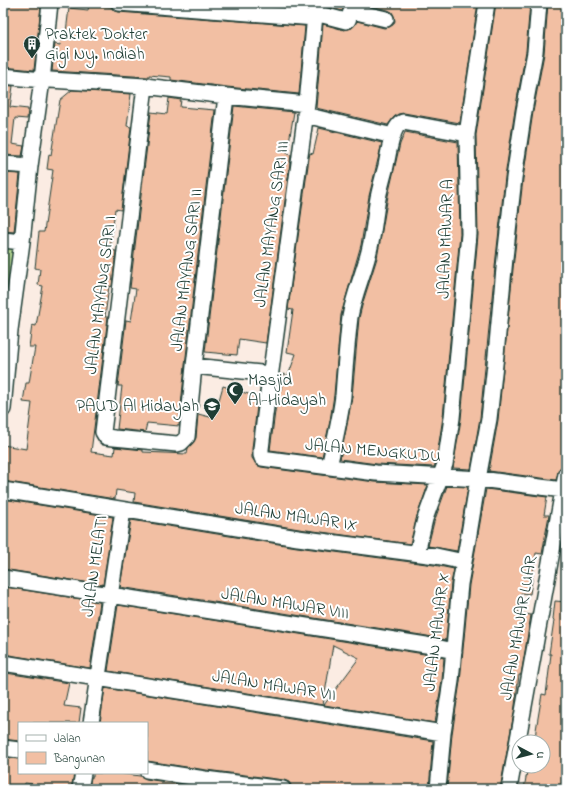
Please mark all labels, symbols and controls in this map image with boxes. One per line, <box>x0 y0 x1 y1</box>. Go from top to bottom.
place label: Praktek Dokter Gigi Ny. Indiah <box>45 22 148 69</box>
building icon: Praktek Dokter Gigi Ny. Indiah <box>22 34 42 59</box>
street label: JALAN MAYANG SARI III <box>248 139 296 309</box>
street label: JALAN MAWAR A <box>431 179 461 299</box>
street label: JALAN MAYANG SARI II <box>165 187 209 353</box>
street label: JALAN MAYANG SARI I <box>79 214 123 376</box>
place label: Masjid Al-Hidayah <box>248 368 326 414</box>
mosque icon: Masjid Al-Hidayah <box>225 380 245 405</box>
place label: PAUD Al Hidayah <box>76 394 199 420</box>
school or university icon: PAUD Al Hidayah <box>202 396 222 421</box>
street label: JALAN MENGKUDU <box>304 433 442 469</box>
street label: JALAN MAWAR IX <box>233 496 359 538</box>
street label: JALAN MELATI <box>75 514 115 618</box>
street label: JALAN MAWAR LUAR <box>494 553 544 702</box>
street label: JALAN MAWAR X <box>417 571 457 693</box>
street label: JALAN MAWAR VIII <box>219 582 351 626</box>
street label: JALAN MAWAR VII <box>210 664 338 708</box>
legend <box>18 722 148 774</box>
text: Jalan <box>54 730 81 748</box>
north arrow <box>511 734 551 774</box>
text: Bangunan <box>53 750 105 769</box>
text: U <box>532 751 548 760</box>

